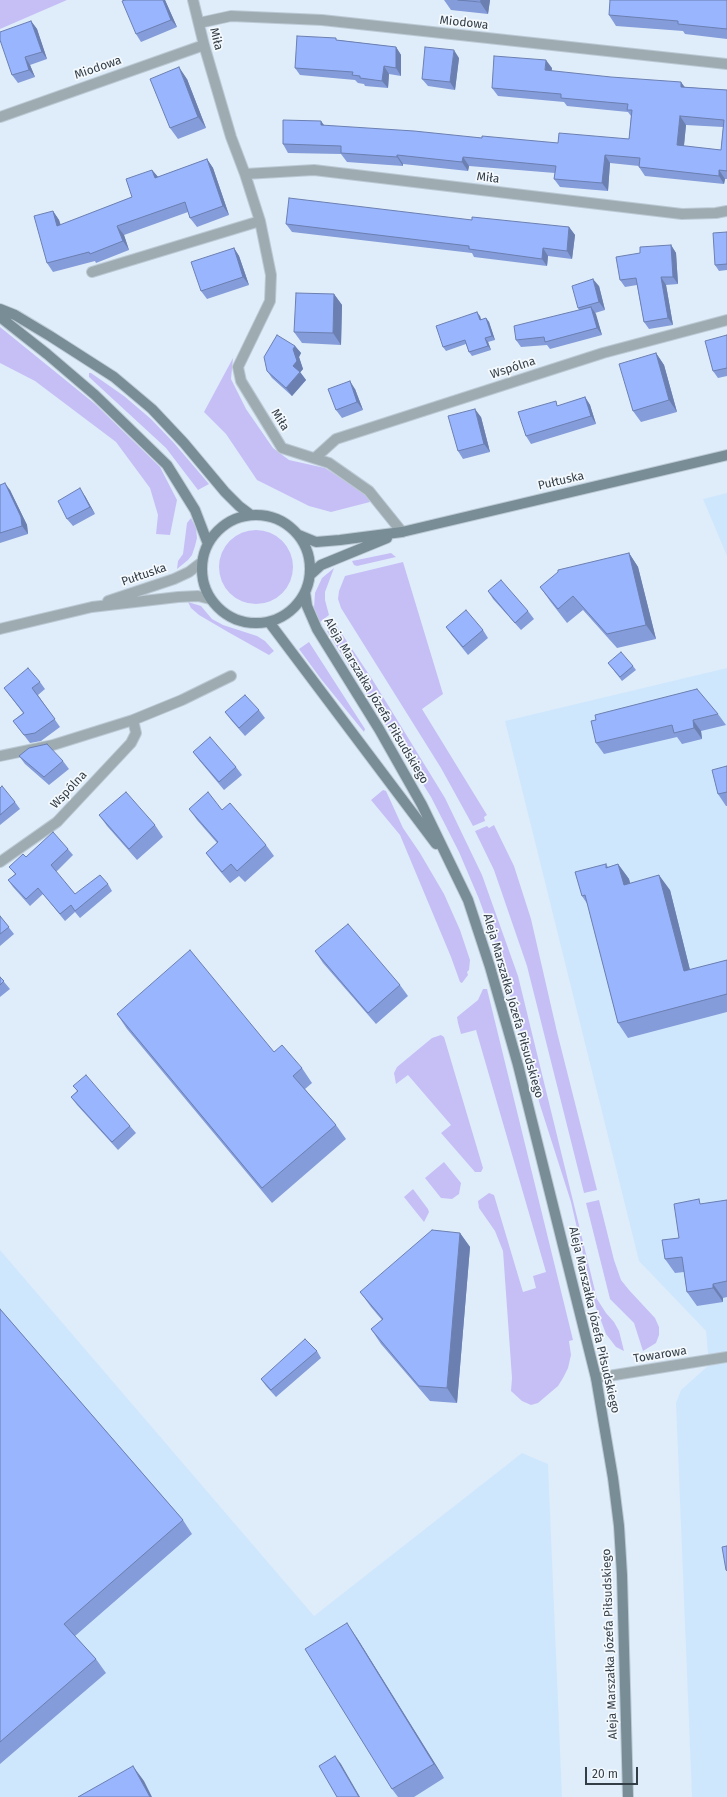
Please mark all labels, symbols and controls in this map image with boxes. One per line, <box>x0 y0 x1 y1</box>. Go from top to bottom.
street label: Miodowa <box>439 13 489 33</box>
street label: Miła <box>206 26 226 52</box>
street label: Miodowa <box>73 53 123 83</box>
street label: Miła <box>476 169 500 187</box>
street label: Wspólna <box>489 354 537 382</box>
street label: Miła <box>268 406 292 434</box>
street label: Pułtuska <box>537 469 585 493</box>
street label: Pułtuska <box>120 561 168 589</box>
street label: Aleja Marszałka Józefa Piłsudskiego <box>321 615 431 787</box>
street label: Wspólna <box>48 768 90 812</box>
street label: Aleja Marszałka Józefa Piłsudskiego <box>480 912 546 1100</box>
street label: Aleja Marszałka Józefa Piłsudskiego <box>565 1225 623 1415</box>
street label: Towarowa <box>632 1344 688 1366</box>
street label: Aleja Marszałka Józefa Piłsudskiego <box>599 1548 621 1740</box>
scale bar <box>587 1759 640 1785</box>
text: 20 m <box>592 1767 618 1781</box>

